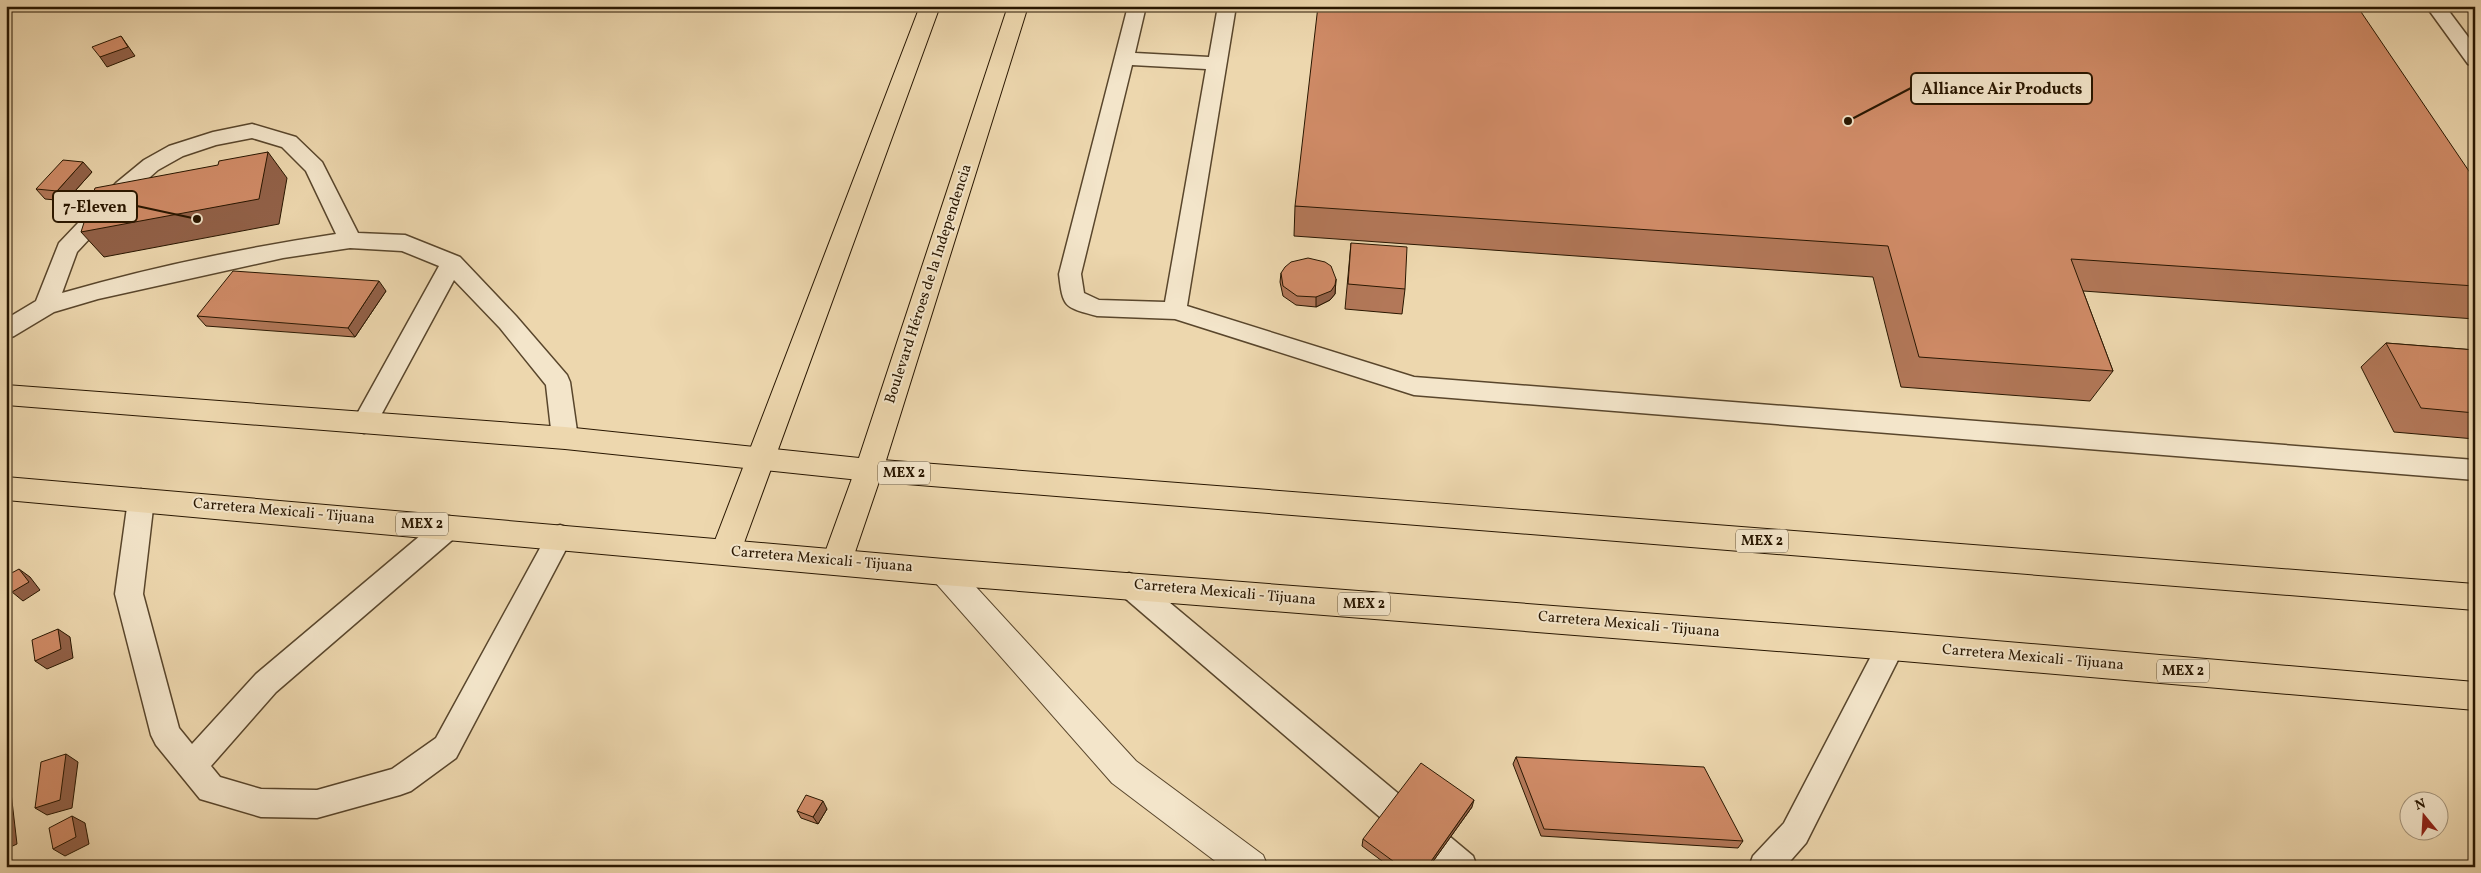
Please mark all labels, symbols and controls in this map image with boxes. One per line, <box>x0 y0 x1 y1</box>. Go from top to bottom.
callout: Alliance Air Products <box>1911 73 2092 104</box>
text: Alliance Air Products <box>1922 79 2082 101</box>
street label: Boulevard Héroes de la Independencia <box>880 161 978 407</box>
callout: 7-Eleven <box>53 191 137 222</box>
text: 7-Eleven <box>63 197 128 219</box>
road number: MEX 2 <box>878 462 930 484</box>
street label: Carretera Mexicali - Tijuana <box>192 494 376 530</box>
road number: MEX 2 <box>396 512 448 536</box>
road number: MEX 2 <box>1736 530 1788 552</box>
street label: Carretera Mexicali - Tijuana <box>730 542 914 578</box>
street label: Carretera Mexicali - Tijuana <box>1133 575 1317 611</box>
road number: MEX 2 <box>1338 592 1390 616</box>
street label: Carretera Mexicali - Tijuana <box>1537 607 1721 643</box>
street label: Carretera Mexicali - Tijuana <box>1941 640 2125 676</box>
road number: MEX 2 <box>2157 659 2209 682</box>
north arrow <box>2398 790 2448 840</box>
text: N <box>2413 794 2428 816</box>

